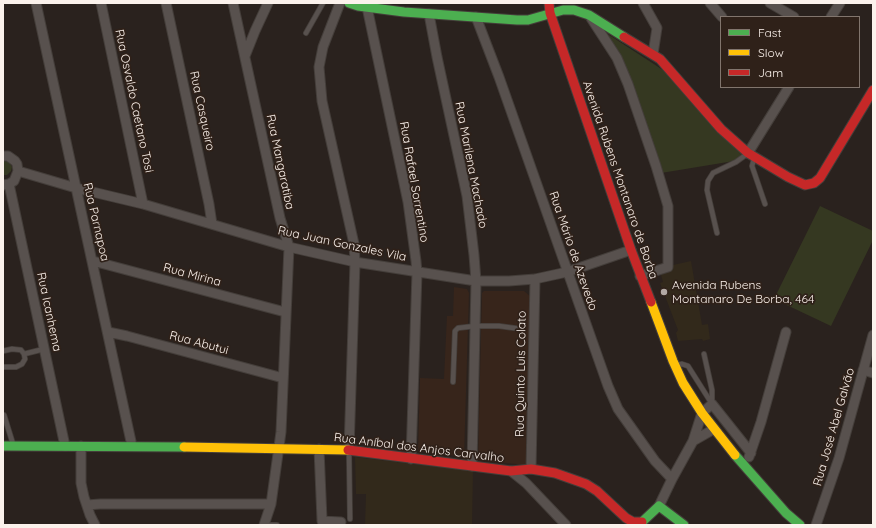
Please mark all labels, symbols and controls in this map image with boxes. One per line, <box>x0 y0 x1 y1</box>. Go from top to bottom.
legend <box>720 16 860 88</box>
text: Fast <box>758 25 782 40</box>
street label: Rua Osvaldo Caetano Tosi <box>112 28 156 174</box>
text: Slow <box>758 45 784 60</box>
text: Jam <box>758 65 783 80</box>
street label: Rua Casqueiro <box>187 70 217 152</box>
street label: Avenida Rubens Montanaro de Borba <box>579 79 661 281</box>
street label: Rua Marilena Machado <box>452 101 490 229</box>
street label: Rua Mangaratiba <box>263 113 297 211</box>
street label: Rua Rafael Sorrentino <box>396 120 432 244</box>
street label: Rua Parnapoa <box>80 181 112 263</box>
street label: Rua Mário de Azevedo <box>546 189 600 313</box>
street label: Rua Juan Gonzales Vila <box>276 223 408 265</box>
street label: Rua Mirina <box>162 260 222 290</box>
street label: Rua Icanhema <box>34 271 64 353</box>
place label: Avenida Rubens Montanaro De Borba, 464 <box>672 278 814 306</box>
marker: Avenida Rubens Montanaro De Borba, 464 <box>659 287 669 297</box>
street label: Rua Quinto Luis Colato <box>513 311 529 437</box>
street label: Rua Abutui <box>168 328 230 358</box>
street label: Rua José Abel Galvão <box>810 366 858 488</box>
street label: Rua Aníbal dos Anjos Carvalho <box>333 430 505 466</box>

